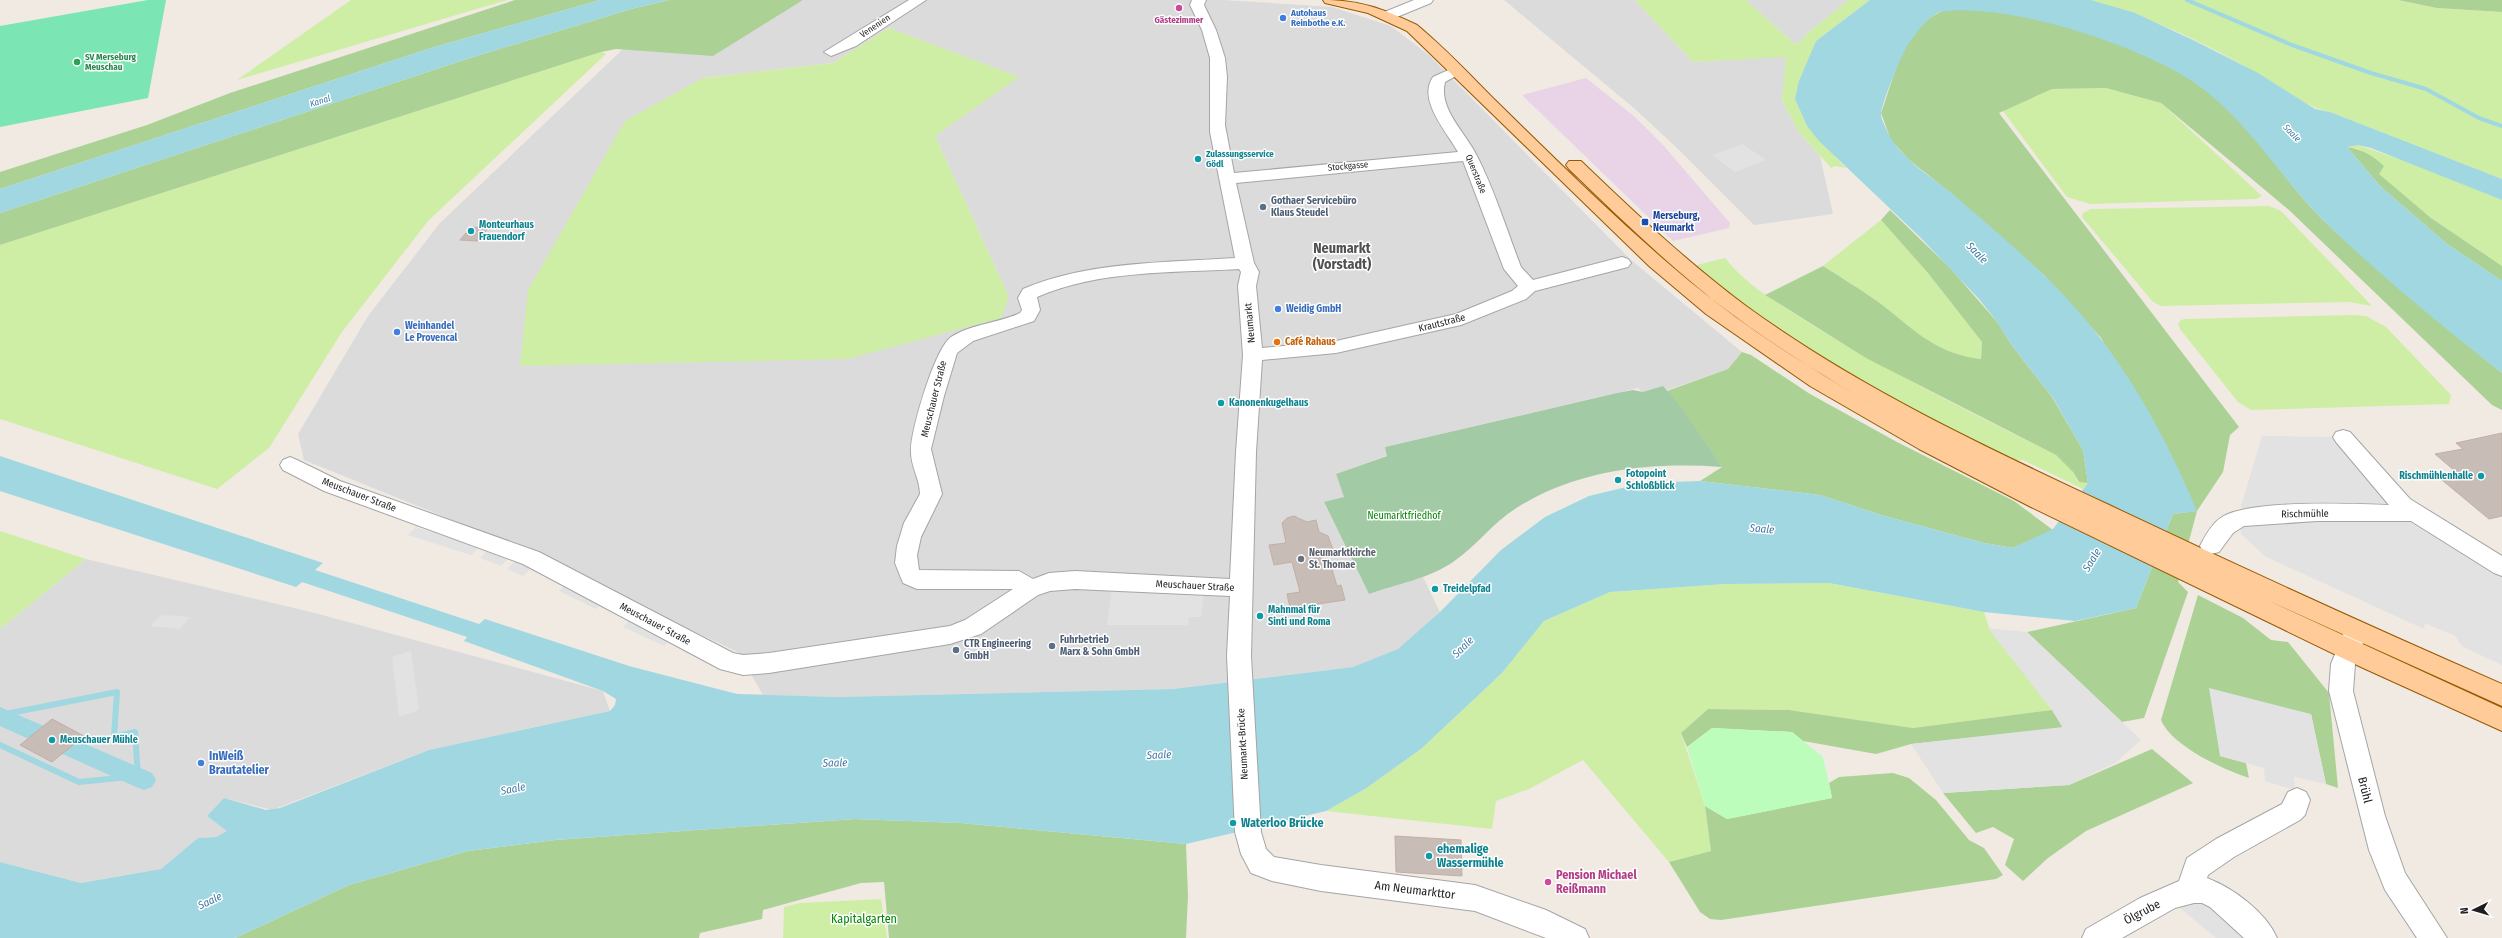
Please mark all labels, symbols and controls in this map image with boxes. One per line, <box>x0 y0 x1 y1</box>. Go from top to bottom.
marker: Gästezimmer <box>1174 3 1184 13</box>
place label: Autohaus Reinbothe e.K. <box>1290 8 1345 28</box>
street label: Venenien <box>858 12 892 40</box>
marker: Autohaus Reinbothe e.K. <box>1278 13 1288 23</box>
place label: Gästezimmer <box>1155 15 1204 25</box>
place label: SV Merseburg Meuschau <box>85 52 137 72</box>
marker: SV Merseburg Meuschau <box>72 57 82 67</box>
water label: Kanal <box>308 93 332 109</box>
water label: Saale <box>2281 121 2303 144</box>
place label: Zulassungsservice Gödl <box>1206 149 1274 169</box>
street label: Querstraße <box>1464 153 1489 195</box>
marker: Zulassungsservice Gödl <box>1193 154 1203 164</box>
street label: Stockgasse <box>1327 159 1369 173</box>
place label: Gothaer Servicebüro Klaus Steudel <box>1271 195 1357 219</box>
marker: Gothaer Servicebüro Klaus Steudel <box>1258 202 1268 212</box>
place label: Merseburg, Neumarkt <box>1653 210 1700 234</box>
marker: Merseburg, Neumarkt <box>1640 217 1650 227</box>
place label: Monteurhaus Frauendorf <box>479 219 534 243</box>
marker: Monteurhaus Frauendorf <box>466 226 476 236</box>
water label: Saale <box>1963 239 1990 266</box>
district label: Neumarkt (Vorstadt) <box>1313 240 1372 273</box>
street label: Neumarkt <box>1242 302 1258 344</box>
place label: Weidig GmbH <box>1286 303 1341 315</box>
marker: Weidig GmbH <box>1273 304 1283 314</box>
street label: Krautstraße <box>1417 311 1467 335</box>
place label: Weinhandel Le Provencal <box>405 320 458 344</box>
marker: Weinhandel Le Provencal <box>392 327 402 337</box>
place label: Café Rahaus <box>1285 335 1336 348</box>
marker: Café Rahaus <box>1272 337 1282 347</box>
street label: Meuschauer Straße <box>919 359 949 439</box>
place label: Kanonenkugelhaus <box>1229 397 1309 409</box>
marker: Kanonenkugelhaus <box>1216 398 1226 408</box>
place label: Fotopoint Schloßblick <box>1626 468 1675 492</box>
place label: Rischmühlenhalle <box>2399 470 2473 482</box>
marker: Rischmühlenhalle <box>2476 471 2486 481</box>
street label: Meuschauer Straße <box>320 475 398 515</box>
marker: Fotopoint Schloßblick <box>1613 475 1623 485</box>
street label: Rischmühle <box>2281 508 2329 520</box>
park label: Neumarktfriedhof <box>1367 510 1442 522</box>
water label: Saale <box>1748 521 1775 537</box>
water label: Saale <box>2080 546 2104 575</box>
place label: Neumarktkirche St. Thomae <box>1309 547 1376 571</box>
marker: Neumarktkirche St. Thomae <box>1296 554 1306 564</box>
street label: Meuschauer Straße <box>1155 578 1235 594</box>
place label: Treidelpfad <box>1443 583 1491 595</box>
marker: Treidelpfad <box>1430 584 1440 594</box>
street label: Meuschauer Straße <box>617 600 693 648</box>
place label: Mahnmal für Sinti und Roma <box>1268 604 1331 628</box>
marker: Mahnmal für Sinti und Roma <box>1255 611 1265 621</box>
place label: Fuhrbetrieb Marx & Sohn GmbH <box>1060 634 1140 658</box>
water label: Saale <box>1449 634 1476 661</box>
place label: CTR Engineering GmbH <box>964 638 1031 662</box>
marker: Fuhrbetrieb Marx & Sohn GmbH <box>1047 641 1057 651</box>
marker: CTR Engineering GmbH <box>951 645 961 655</box>
street label: Neumarkt-Brücke <box>1235 708 1251 780</box>
place label: Meuschauer Mühle <box>60 734 138 746</box>
marker: Meuschauer Mühle <box>47 735 57 745</box>
water label: Saale <box>1145 748 1172 762</box>
place label: InWeiß Brautatelier <box>209 749 270 777</box>
water label: Saale <box>821 756 848 770</box>
marker: InWeiß Brautatelier <box>196 758 206 768</box>
street label: Brühl <box>2355 775 2375 805</box>
water label: Saale <box>499 780 526 798</box>
place label: Waterloo Brücke <box>1241 816 1323 830</box>
marker: Waterloo Brücke <box>1228 818 1238 828</box>
place label: ehemalige Wassermühle <box>1437 842 1504 870</box>
marker: ehemalige Wassermühle <box>1424 851 1434 861</box>
place label: Pension Michael Reißmann <box>1556 868 1637 896</box>
marker: Pension Michael Reißmann <box>1543 877 1553 887</box>
street label: Am Neumarkttor <box>1374 878 1457 902</box>
water label: Saale <box>195 890 224 913</box>
north arrow <box>2454 890 2494 930</box>
street label: Ölgrube <box>2121 895 2163 927</box>
text: N <box>2458 907 2471 915</box>
park label: Kapitalgarten <box>831 912 897 926</box>

